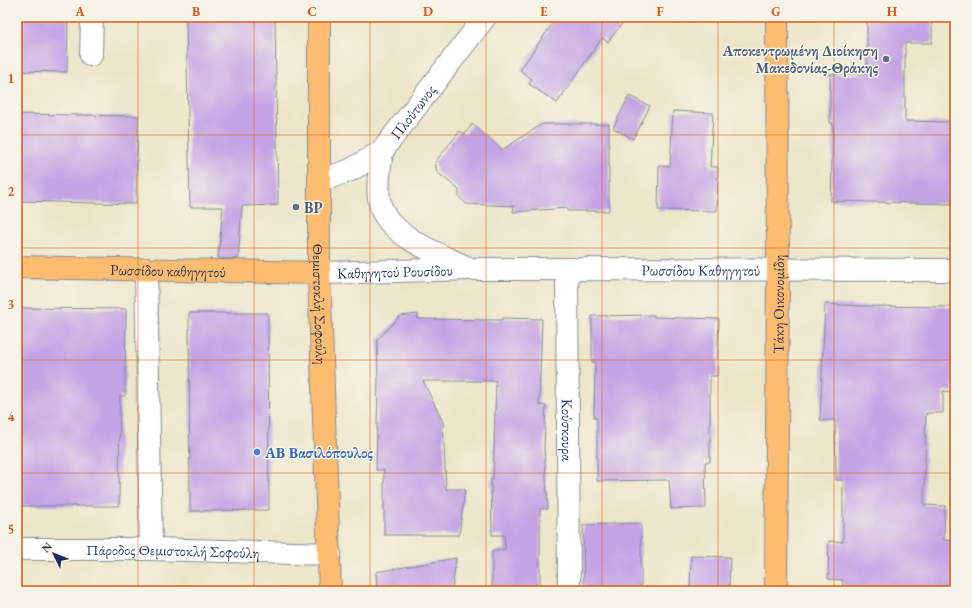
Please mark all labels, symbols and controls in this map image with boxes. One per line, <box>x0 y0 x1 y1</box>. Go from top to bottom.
text: A <box>74 3 85 20</box>
text: B <box>192 3 200 20</box>
text: C <box>307 3 317 20</box>
text: D <box>423 3 433 20</box>
text: E <box>540 3 548 20</box>
text: F <box>656 3 664 20</box>
text: G <box>771 3 781 20</box>
text: H <box>887 3 898 20</box>
place label: Αποκεντρωμένη Διοίκηση Μακεδονίας-Θράκης <box>721 41 879 77</box>
marker: Αποκεντρωμένη Διοίκηση Μακεδονίας-Θράκης <box>881 54 891 64</box>
text: 1 <box>8 70 15 87</box>
street label: Πλούτωνος <box>385 80 439 143</box>
text: 2 <box>8 183 15 200</box>
place label: BP <box>304 198 323 217</box>
marker: BP <box>291 202 301 212</box>
street label: Θεμιστοκλή Σοφούλη <box>309 243 332 365</box>
street label: Τάκη Οικονομίδη <box>768 255 788 353</box>
street label: Ρωσσίδου καθηγητού <box>110 259 226 281</box>
street label: Καθηγητού Ρουσίδου <box>337 260 453 282</box>
street label: Ρωσσίδου Καθηγητού <box>641 260 760 279</box>
text: 3 <box>8 296 15 313</box>
street label: Κούσκουρα <box>558 399 578 462</box>
text: 4 <box>8 408 15 425</box>
place label: ΑΒ Βασιλόπουλος <box>264 443 373 462</box>
marker: ΑΒ Βασιλόπουλος <box>252 447 262 457</box>
text: 5 <box>8 521 14 538</box>
north arrow <box>34 534 74 574</box>
text: N <box>39 539 55 555</box>
street label: Πάροδος Θεμιστοκλή Σοφούλη <box>86 539 260 562</box>

